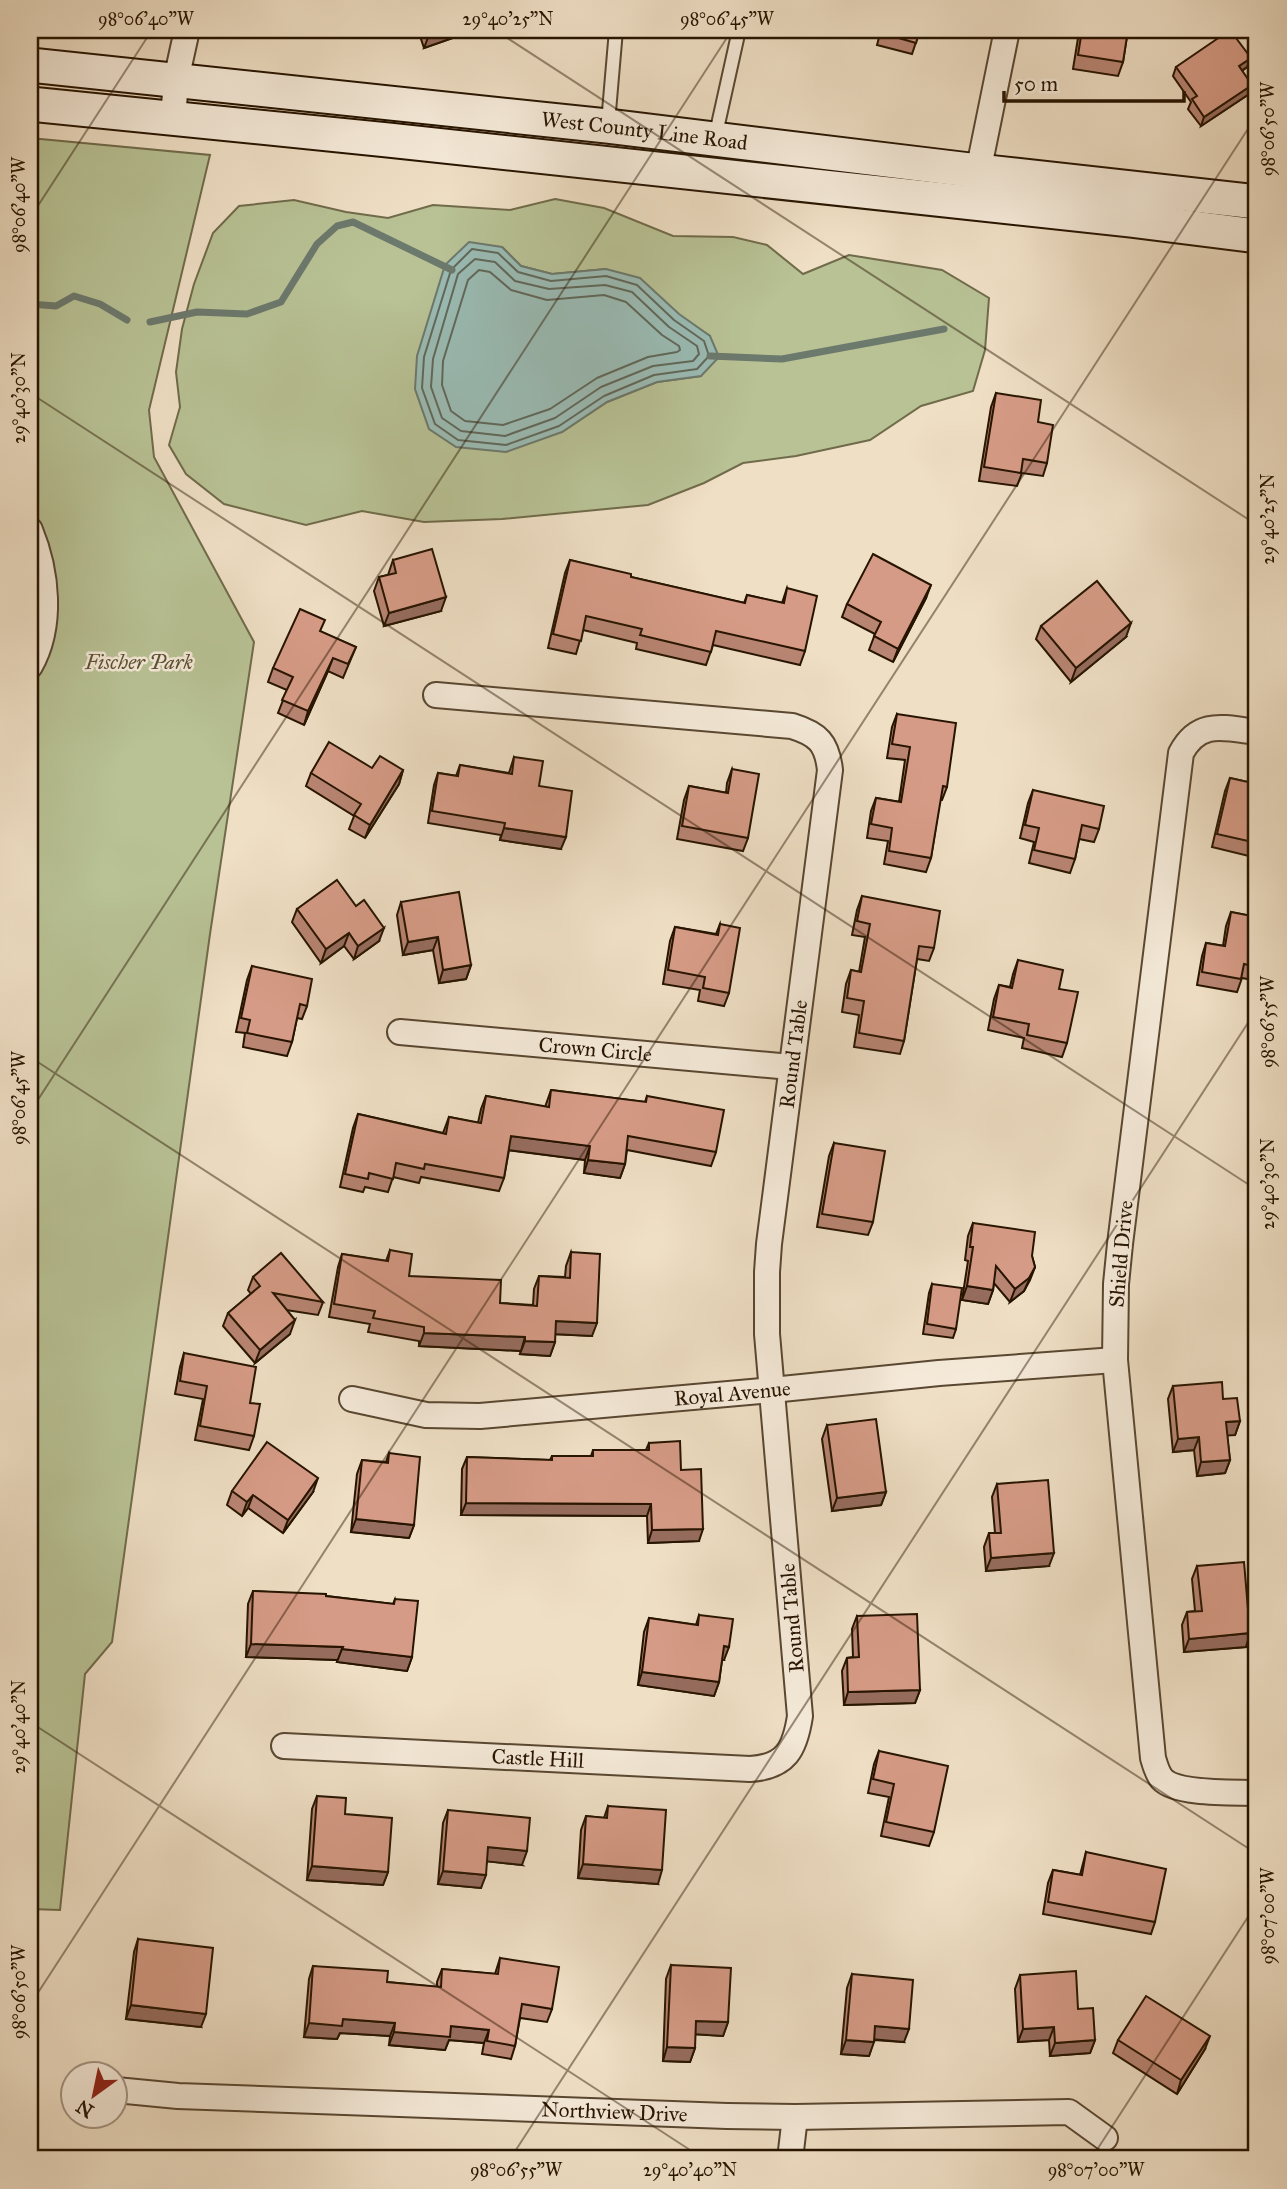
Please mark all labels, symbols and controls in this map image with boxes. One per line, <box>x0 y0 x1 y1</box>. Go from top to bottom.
text: 98°06'40"W <box>98 8 195 30</box>
text: 29°40'25"N <box>463 8 553 30</box>
text: 98°06'45"W <box>680 8 775 30</box>
scale bar <box>1004 60 1184 104</box>
text: 50 m <box>1014 71 1059 97</box>
text: 98°06'50"W <box>1257 81 1279 176</box>
street label: West County Line Road <box>540 106 750 156</box>
text: 98°06'40"W <box>8 156 30 253</box>
text: 29°40'30"N <box>8 352 30 444</box>
text: 29°40'25"N <box>1257 474 1279 564</box>
park label: Fischer Park <box>84 649 194 675</box>
text: 98°06'55"W <box>1257 975 1279 1068</box>
street label: Round Table <box>774 998 813 1110</box>
street label: Crown Circle <box>537 1031 653 1068</box>
text: 98°06'45"W <box>8 1050 30 1145</box>
text: 29°40'30"N <box>1257 1138 1279 1230</box>
street label: Shield Drive <box>1103 1199 1139 1309</box>
street label: Royal Avenue <box>673 1375 792 1412</box>
street label: Round Table <box>774 1562 810 1674</box>
text: 29°40'40"N <box>8 1680 30 1774</box>
street label: Castle Hill <box>491 1743 585 1774</box>
text: 98°07'00"W <box>1257 1867 1279 1964</box>
text: 98°06'50"W <box>8 1944 30 2039</box>
north arrow <box>60 2060 130 2130</box>
text: N <box>72 2095 98 2123</box>
street label: Northview Drive <box>541 2096 688 2128</box>
text: 98°06'55"W <box>470 2159 563 2181</box>
text: 29°40'40"N <box>643 2159 737 2181</box>
text: 98°07'00"W <box>1048 2159 1145 2181</box>

